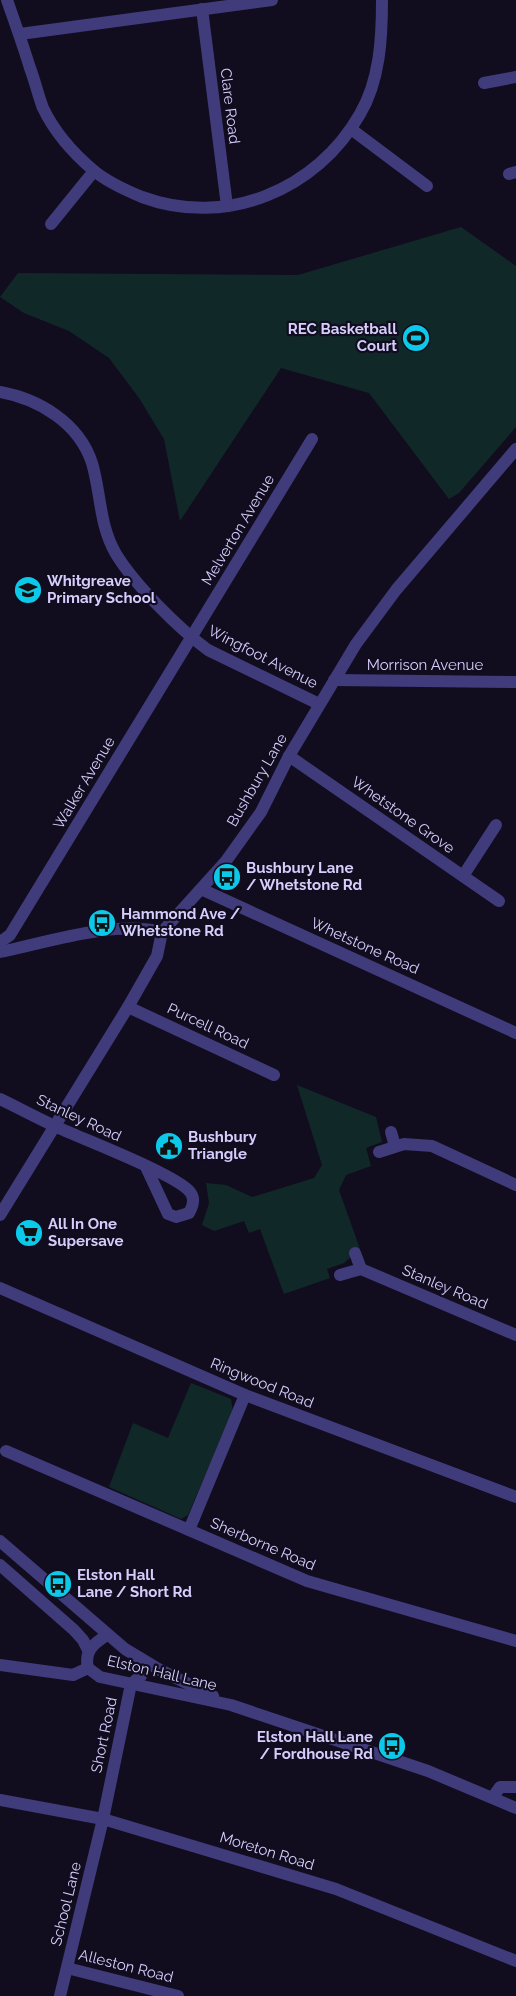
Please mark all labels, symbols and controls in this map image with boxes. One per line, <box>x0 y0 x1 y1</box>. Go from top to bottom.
street label: Clare Road <box>216 67 244 145</box>
place label: REC Basketball Court <box>288 320 397 355</box>
sports icon: REC Basketball Court <box>401 323 431 353</box>
street label: Melverton Avenue <box>198 471 278 589</box>
place label: Whitgreave Primary School <box>47 572 156 607</box>
school or university icon: Whitgreave Primary School <box>13 575 43 605</box>
street label: Wingfoot Avenue <box>205 622 321 692</box>
street label: Morrison Avenue <box>367 656 484 674</box>
street label: Bushbury Lane <box>223 730 291 830</box>
street label: Walker Avenue <box>49 733 119 832</box>
street label: Whetstone Grove <box>348 773 458 857</box>
place label: Bushbury Lane / Whetstone Rd <box>246 859 363 894</box>
bus stop icon: Bushbury Lane / Whetstone Rd <box>212 862 242 892</box>
place label: Hammond Ave / Whetstone Rd <box>121 905 241 940</box>
bus stop icon: Hammond Ave / Whetstone Rd <box>87 908 117 938</box>
street label: Whetstone Road <box>308 914 422 978</box>
street label: Purcell Road <box>164 999 252 1053</box>
street label: Stanley Road <box>34 1091 124 1145</box>
place label: Bushbury Triangle <box>188 1128 257 1163</box>
public building icon: Bushbury Triangle <box>154 1131 184 1161</box>
place label: All In One Supersave <box>48 1215 123 1250</box>
supermarket icon: All In One Supersave <box>14 1218 44 1248</box>
street label: Stanley Road <box>400 1261 490 1313</box>
street label: Ringwood Road <box>208 1354 316 1412</box>
street label: Sherborne Road <box>208 1514 318 1574</box>
place label: Elston Hall Lane / Short Rd <box>77 1566 192 1601</box>
bus stop icon: Elston Hall Lane / Short Rd <box>43 1569 73 1599</box>
street label: Elston Hall Lane <box>105 1652 219 1694</box>
street label: Short Road <box>87 1696 121 1774</box>
place label: Elston Hall Lane / Fordhouse Rd <box>257 1728 373 1763</box>
bus stop icon: Elston Hall Lane / Fordhouse Rd <box>377 1731 407 1761</box>
street label: Moreton Road <box>217 1828 317 1874</box>
street label: School Lane <box>47 1860 85 1948</box>
street label: Alleston Road <box>77 1946 175 1986</box>

